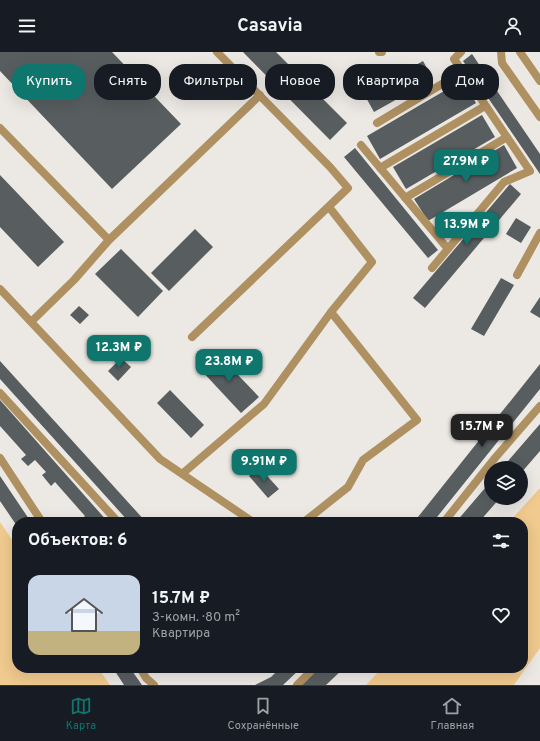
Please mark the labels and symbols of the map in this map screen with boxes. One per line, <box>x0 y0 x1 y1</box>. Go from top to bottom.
pin: 27.9M ₽ <box>429 149 503 183</box>
pin: 13.9M ₽ <box>430 212 504 246</box>
pin: 12.3M ₽ <box>82 335 156 369</box>
pin: 23.8M ₽ <box>192 349 266 383</box>
pin: 15.7M ₽ <box>445 414 519 448</box>
pin: 9.91M ₽ <box>227 449 301 483</box>

